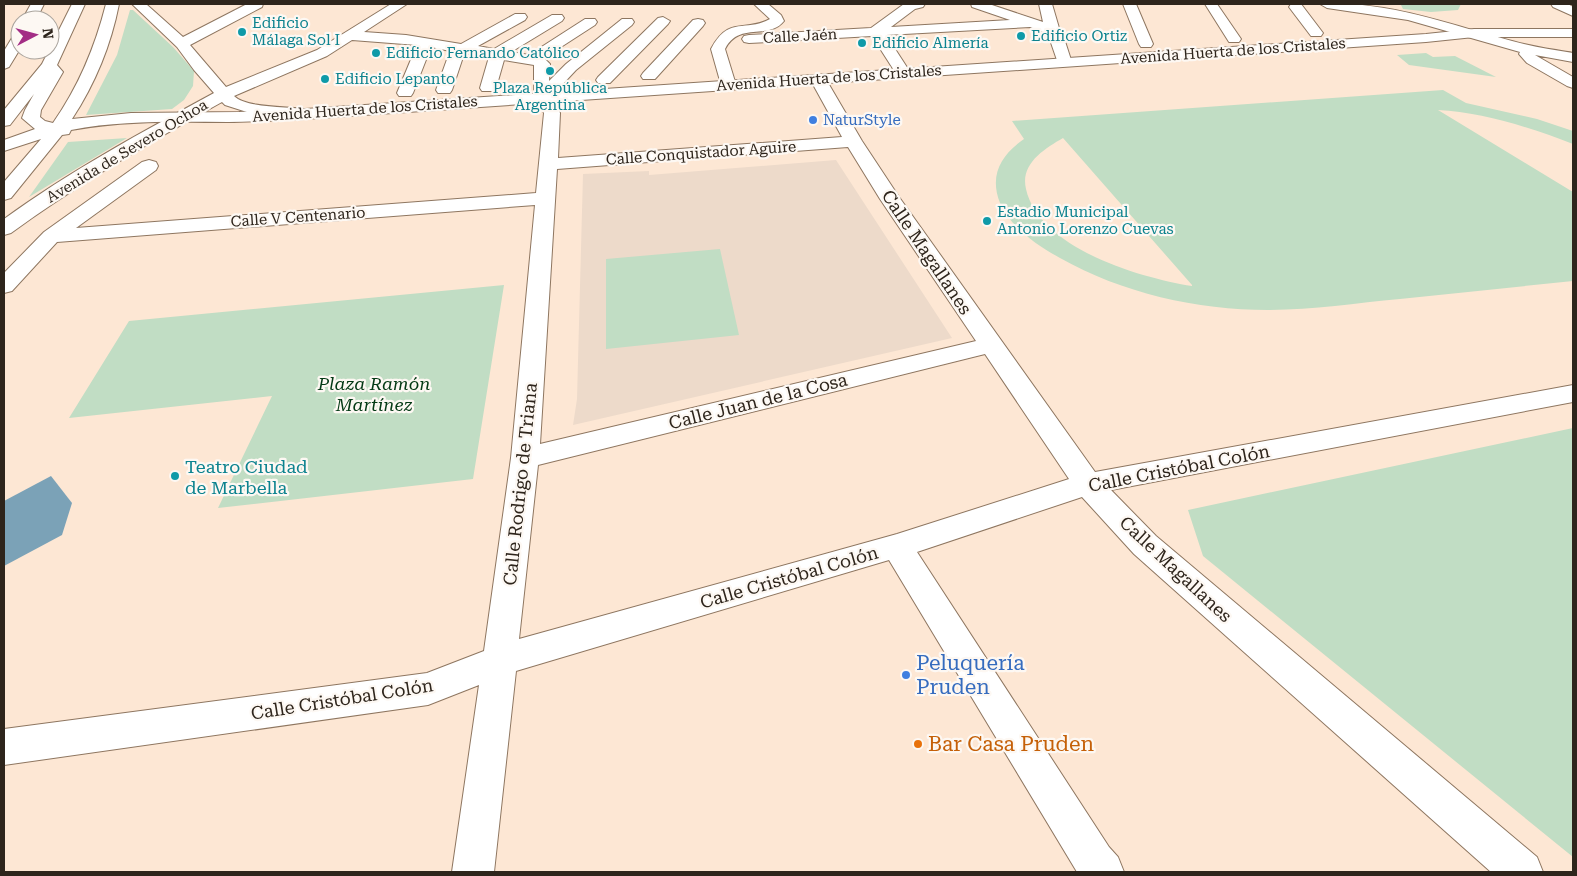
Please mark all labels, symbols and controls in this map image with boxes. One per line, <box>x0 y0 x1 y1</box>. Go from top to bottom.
north arrow <box>10 10 60 60</box>
place label: Edificio Málaga Sol I <box>252 14 340 49</box>
street label: Calle Jaén <box>762 25 838 47</box>
marker: Edificio Málaga Sol I <box>236 26 248 38</box>
text: N <box>39 27 56 40</box>
place label: Edificio Ortiz <box>1031 27 1127 45</box>
marker: Edificio Ortiz <box>1015 30 1027 42</box>
place label: Edificio Almería <box>872 34 989 52</box>
street label: Avenida Huerta de los Cristales <box>1120 34 1346 68</box>
marker: Edificio Almería <box>856 37 868 49</box>
place label: Edificio Fernando Católico <box>386 44 580 62</box>
marker: Edificio Fernando Católico <box>370 47 382 59</box>
street label: Avenida Huerta de los Cristales <box>716 61 942 95</box>
marker: Plaza República Argentina <box>544 65 556 77</box>
place label: Edificio Lepanto <box>335 70 455 88</box>
marker: Edificio Lepanto <box>319 73 331 85</box>
place label: Plaza República Argentina <box>493 79 607 114</box>
street label: Avenida Huerta de los Cristales <box>252 92 478 126</box>
street label: Avenida de Severo Ochoa <box>43 96 211 206</box>
place label: NaturStyle <box>823 111 901 129</box>
marker: NaturStyle <box>807 114 819 126</box>
street label: Calle Conquistador Aguire <box>605 137 797 169</box>
street label: Calle Magallanes <box>878 186 976 318</box>
street label: Calle V Centenario <box>230 203 366 231</box>
place label: Estadio Municipal Antonio Lorenzo Cuevas <box>997 203 1174 238</box>
marker: Estadio Municipal Antonio Lorenzo Cuevas <box>981 215 993 227</box>
street label: Calle Juan de la Cosa <box>666 369 850 433</box>
park label: Plaza Ramón Martínez <box>317 373 430 415</box>
street label: Calle Rodrigo de Triana <box>499 381 541 586</box>
street label: Calle Cristóbal Colón <box>1087 440 1272 496</box>
place label: Teatro Ciudad de Marbella <box>185 456 308 498</box>
marker: Teatro Ciudad de Marbella <box>169 470 181 482</box>
street label: Calle Magallanes <box>1116 512 1236 626</box>
street label: Calle Cristóbal Colón <box>698 541 881 612</box>
place label: Peluquería Pruden <box>916 651 1025 699</box>
marker: Peluquería Pruden <box>900 669 912 681</box>
street label: Calle Cristóbal Colón <box>249 674 435 724</box>
place label: Bar Casa Pruden <box>928 732 1095 756</box>
marker: Bar Casa Pruden <box>912 738 924 750</box>

